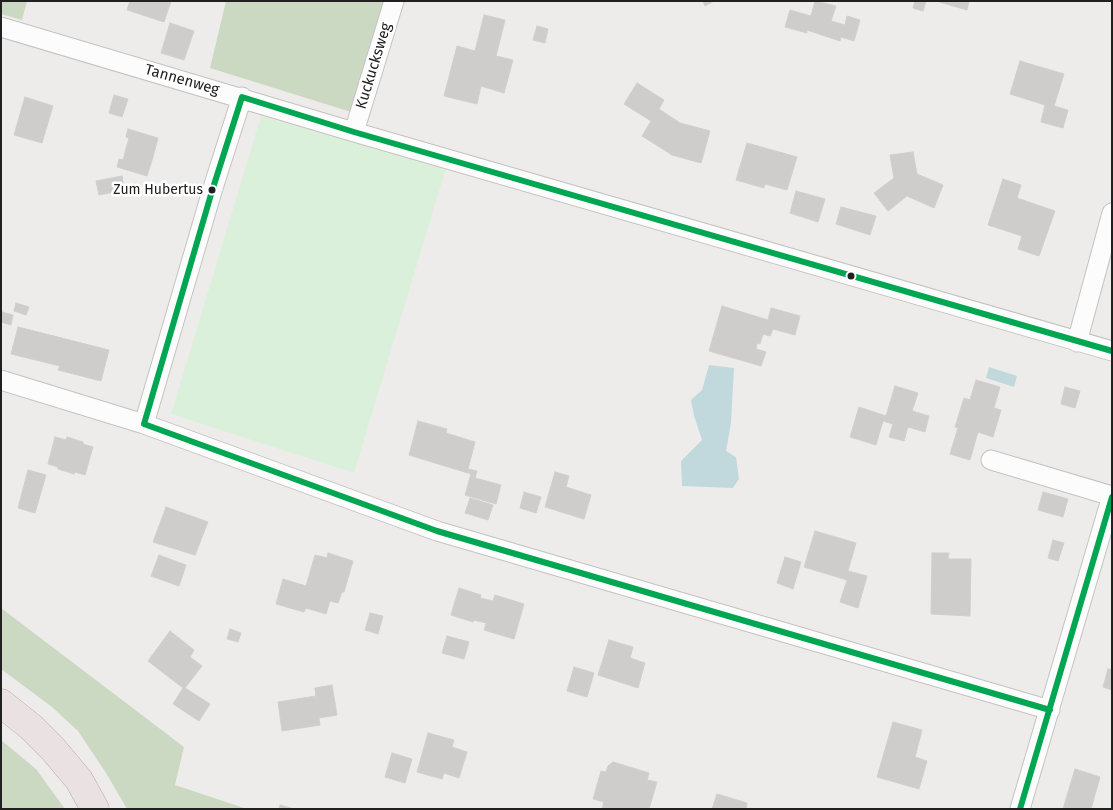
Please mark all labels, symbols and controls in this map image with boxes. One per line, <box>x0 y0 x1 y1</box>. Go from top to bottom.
street label: Kuckucksweg <box>352 21 396 111</box>
street label: Tannenweg <box>143 61 221 99</box>
place label: Zum Hubertus <box>113 182 203 198</box>
marker: Zum Hubertus <box>207 185 217 195</box>
unlabelled marker <box>846 271 856 281</box>

